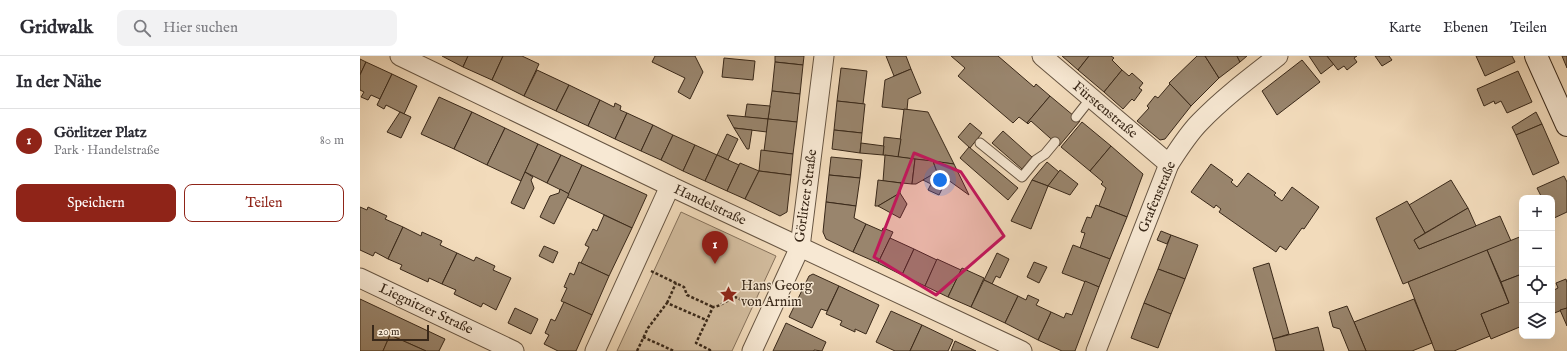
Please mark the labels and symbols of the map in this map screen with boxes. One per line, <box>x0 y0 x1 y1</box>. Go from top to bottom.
street label: Fürstenstraße <box>1069 78 1142 143</box>
street label: Görlitzer Straße <box>791 148 822 244</box>
street label: Grafenstraße <box>1134 158 1180 235</box>
your location <box>930 170 950 190</box>
street label: Handelstraße <box>671 180 750 230</box>
pin: 1 <box>702 231 728 264</box>
place label: Hans Georg von Arnim <box>741 277 813 311</box>
street label: Liegnitzer Straße <box>376 279 476 339</box>
place icon: Hans Georg von Arnim <box>718 284 738 304</box>
scale bar <box>372 323 429 342</box>

